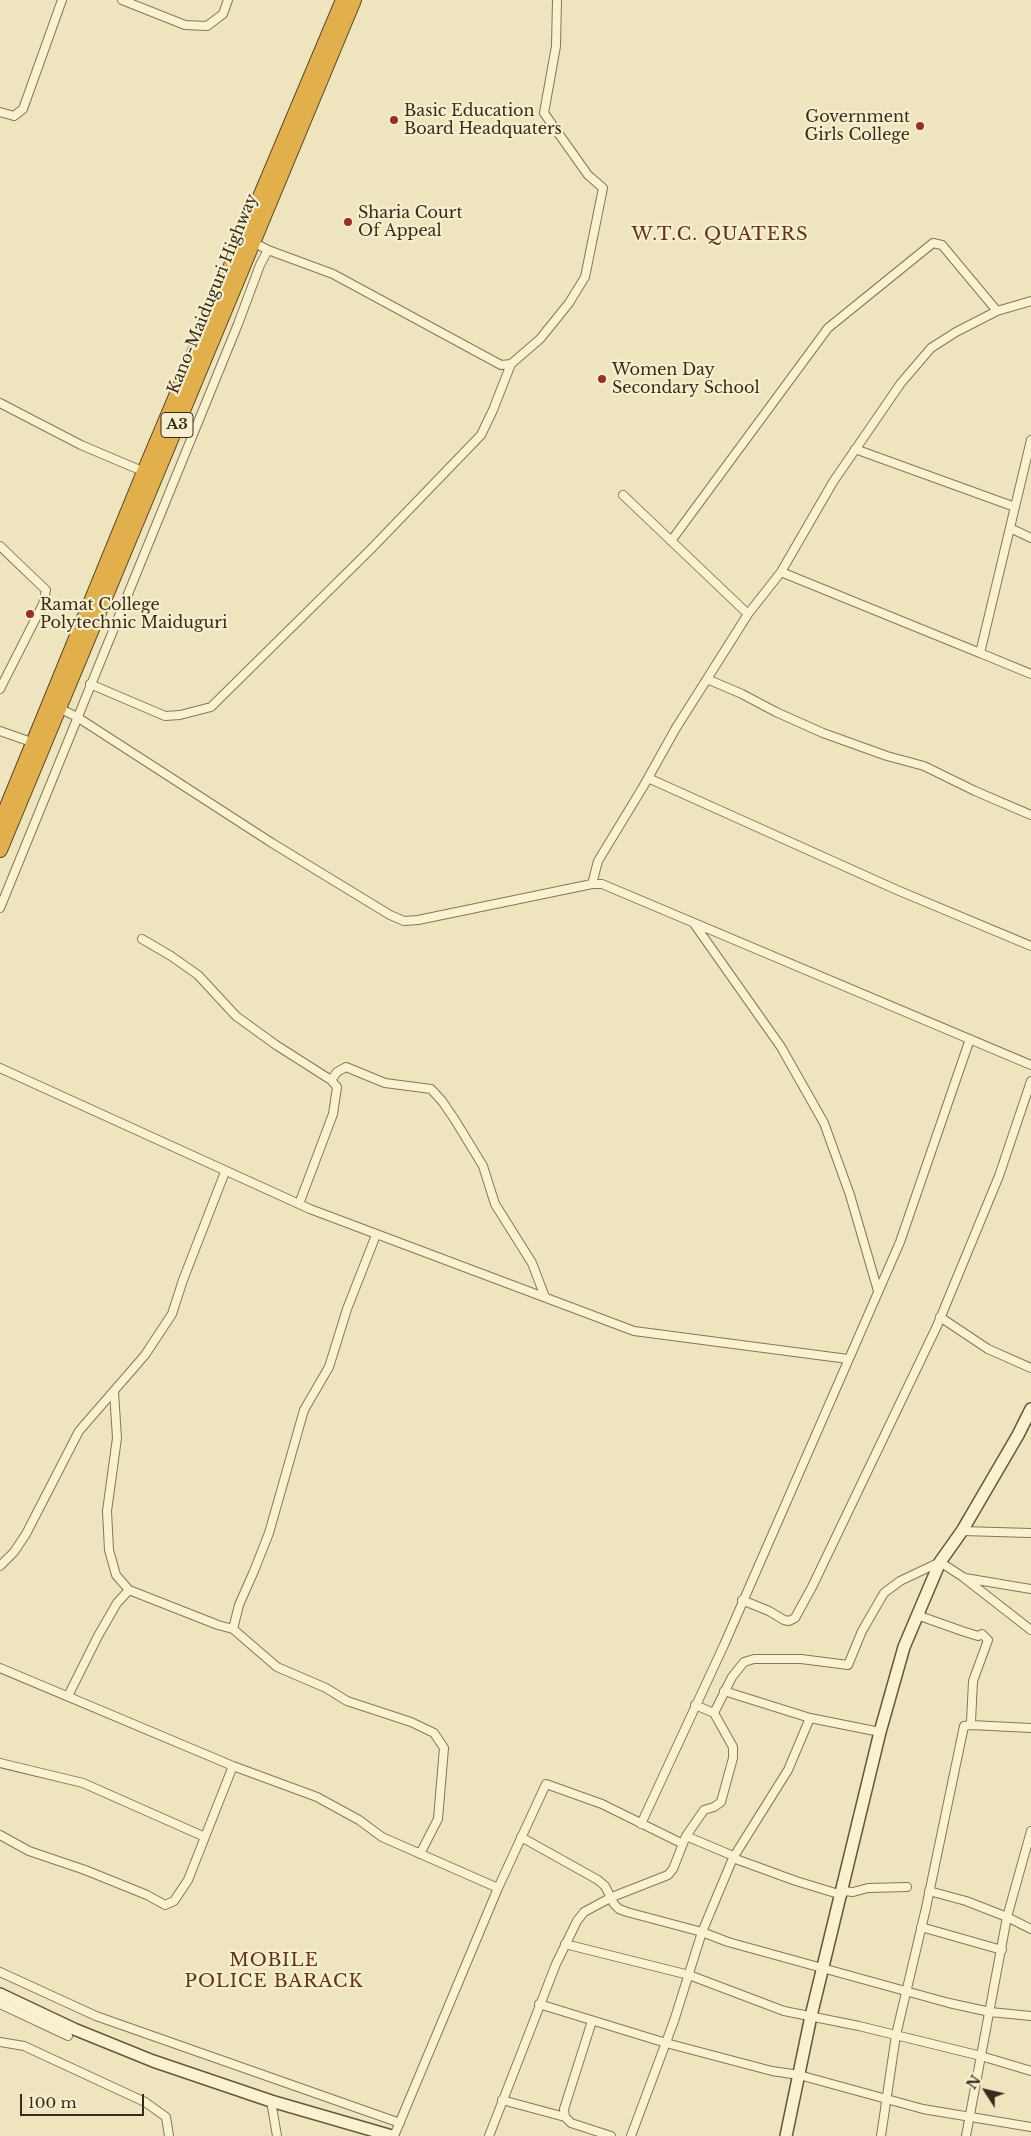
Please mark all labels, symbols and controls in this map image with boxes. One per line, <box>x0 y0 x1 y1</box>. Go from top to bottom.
place label: Basic Education Board Headquaters <box>404 101 562 139</box>
place label: Government Girls College <box>804 107 910 145</box>
marker: Basic Education Board Headquaters <box>388 114 400 126</box>
marker: Government Girls College <box>914 120 926 132</box>
street label: Kano-Maiduguri Highway <box>164 191 262 397</box>
place label: Sharia Court Of Appeal <box>358 203 462 241</box>
marker: Sharia Court Of Appeal <box>342 216 354 228</box>
district label: W.T.C. QUATERS <box>630 224 810 246</box>
place label: Women Day Secondary School <box>612 360 760 398</box>
marker: Women Day Secondary School <box>596 373 608 385</box>
road number: A3 <box>161 412 193 438</box>
place label: Ramat College Polytechnic Maiduguri <box>40 595 227 633</box>
marker: Ramat College Polytechnic Maiduguri <box>24 608 36 620</box>
district label: MOBILE POLICE BARACK <box>183 1950 365 1992</box>
north arrow <box>961 2066 1011 2116</box>
text: N <box>963 2072 985 2093</box>
scale bar <box>22 2084 146 2116</box>
text: 100 m <box>28 2093 77 2112</box>

